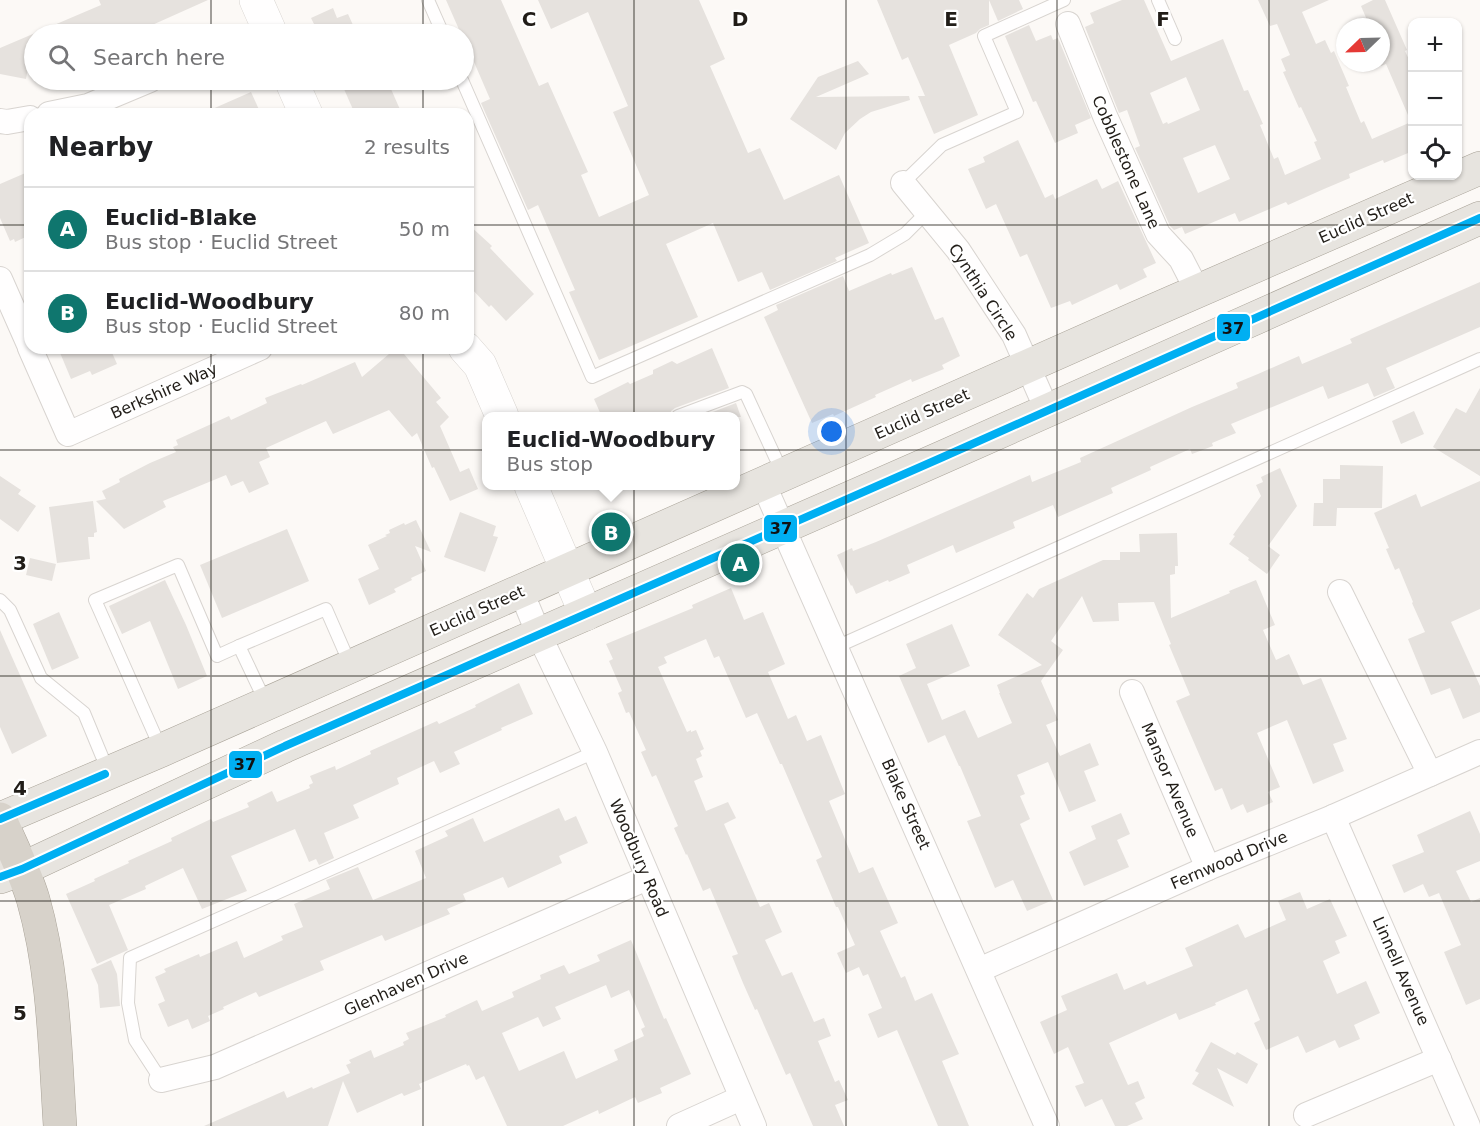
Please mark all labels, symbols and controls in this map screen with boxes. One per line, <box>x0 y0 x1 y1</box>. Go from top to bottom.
text: C <box>522 7 536 31</box>
text: D <box>732 7 748 31</box>
text: E <box>944 7 958 31</box>
text: F <box>1156 7 1170 31</box>
north arrow <box>1336 18 1390 72</box>
map controls <box>1408 18 1462 180</box>
button: + <box>1408 18 1462 72</box>
search box <box>24 24 474 90</box>
icon: search <box>45 41 78 74</box>
text: Search here <box>93 45 225 70</box>
button: − <box>1408 72 1462 126</box>
street label: Cobblestone Lane <box>1088 92 1164 232</box>
button: locate <box>1408 126 1462 180</box>
text: Nearby <box>48 132 153 162</box>
text: 2 results <box>364 135 450 159</box>
street label: Euclid Street <box>1316 189 1416 247</box>
text: Euclid-Blake <box>105 205 257 230</box>
text: A <box>60 217 75 241</box>
text: 50 m <box>399 217 450 241</box>
text: Bus stop · Euclid Street <box>105 230 338 254</box>
street label: Cynthia Circle <box>945 240 1021 344</box>
text: Euclid-Woodbury <box>105 289 314 314</box>
text: B <box>60 301 75 325</box>
text: 80 m <box>399 301 450 325</box>
line badge: 37 <box>1216 313 1251 342</box>
text: Bus stop · Euclid Street <box>105 314 338 338</box>
text: 37 <box>1222 319 1244 338</box>
street label: Berkshire Way <box>108 359 220 423</box>
street label: Euclid Street <box>872 385 972 443</box>
popup <box>482 412 740 490</box>
your location <box>817 417 846 446</box>
text: Euclid-Woodbury <box>507 427 715 452</box>
text: Bus stop <box>507 452 593 476</box>
pin: B <box>592 510 630 554</box>
line badge: 37 <box>763 514 798 543</box>
text: 37 <box>770 519 792 538</box>
pin: A <box>720 540 760 586</box>
text: 3 <box>13 551 27 575</box>
street label: Euclid Street <box>427 582 527 640</box>
street label: Mansor Avenue <box>1137 720 1203 840</box>
line badge: 37 <box>228 750 263 779</box>
text: 37 <box>234 755 256 774</box>
street label: Blake Street <box>877 756 935 852</box>
text: 4 <box>13 776 27 800</box>
street label: Woodbury Road <box>606 796 672 920</box>
street label: Fernwood Drive <box>1168 827 1290 893</box>
street label: Linnell Avenue <box>1369 914 1433 1028</box>
street label: Glenhaven Drive <box>341 948 471 1020</box>
text: 5 <box>13 1001 27 1025</box>

